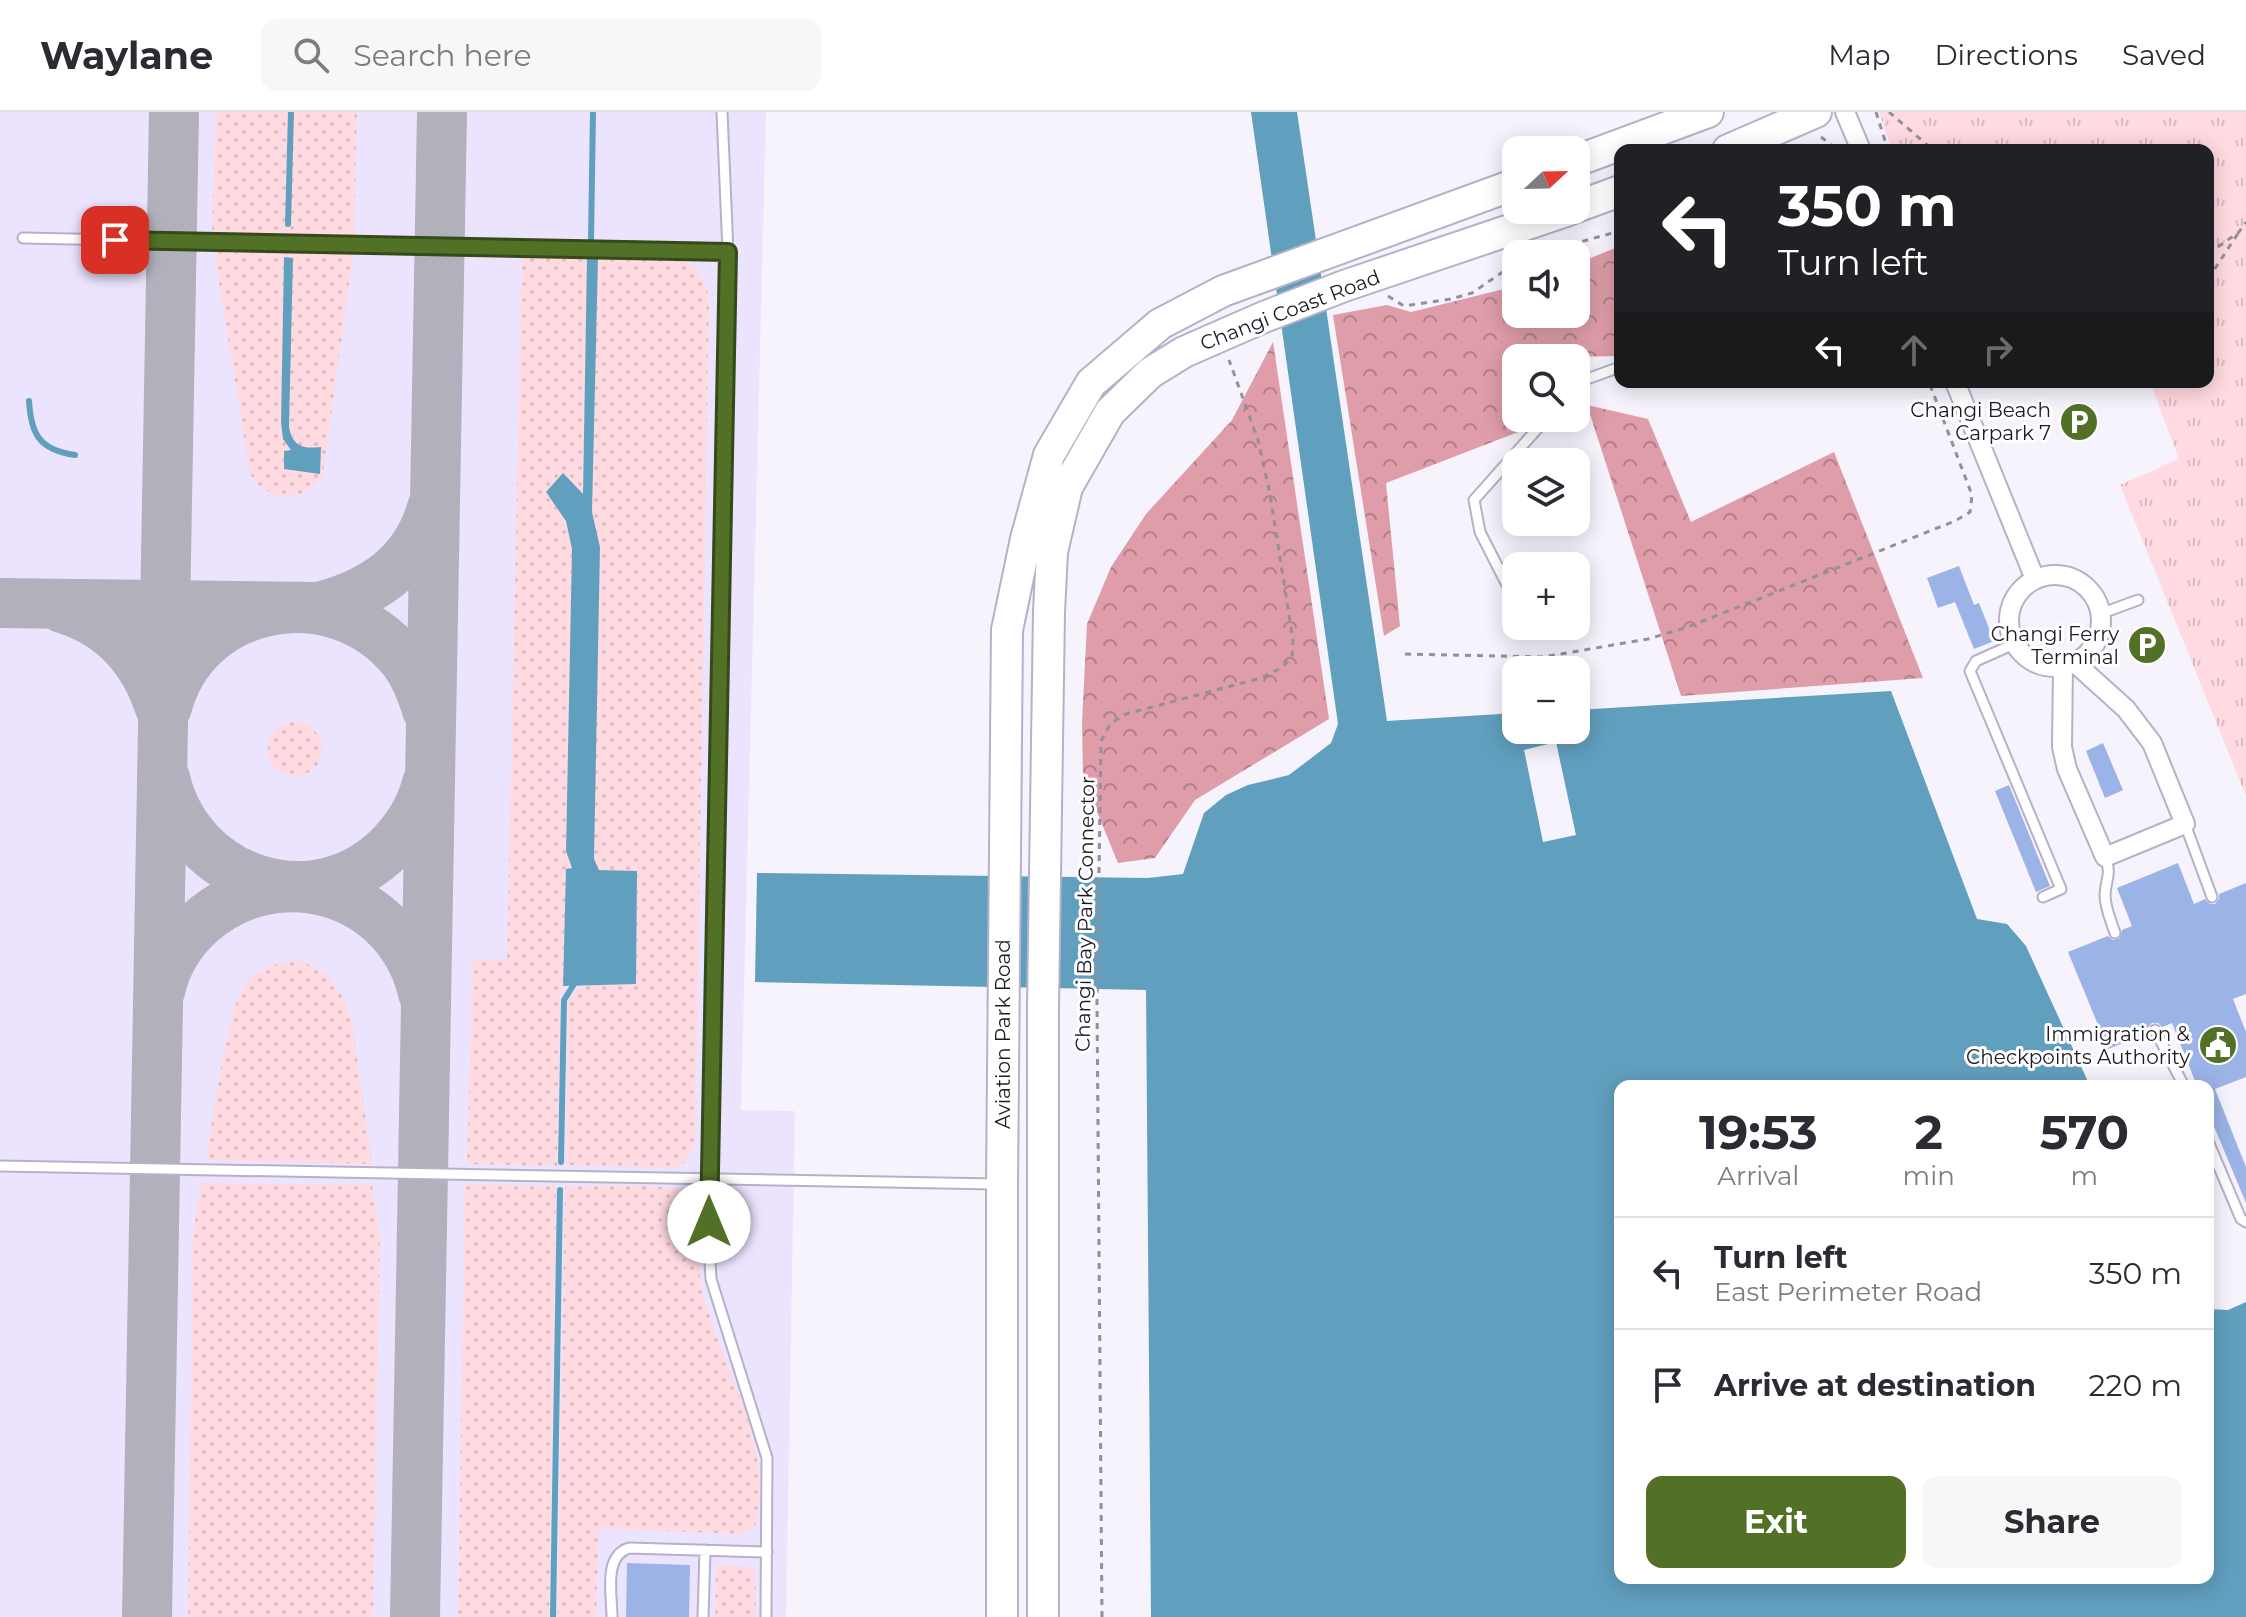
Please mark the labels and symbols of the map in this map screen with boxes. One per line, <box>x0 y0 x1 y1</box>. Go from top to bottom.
north arrow <box>1502 136 1590 224</box>
pin <box>81 206 149 274</box>
street label: Changi Coast Road <box>1197 265 1383 355</box>
place label: Changi Beach Carpark 7 <box>1910 398 2051 445</box>
parking icon: Changi Beach Carpark 7 <box>2058 401 2100 443</box>
place label: Changi Ferry Terminal <box>1991 622 2119 669</box>
parking icon: Changi Ferry Terminal <box>2126 624 2168 666</box>
street label: Changi Bay Park Connector <box>1071 776 1099 1052</box>
street label: Aviation Park Road <box>991 939 1015 1129</box>
place label: Immigration & Checkpoints Authority <box>1966 1022 2191 1069</box>
public building icon: Immigration & Checkpoints Authority <box>2197 1024 2239 1066</box>
position arrow <box>667 1180 751 1264</box>

